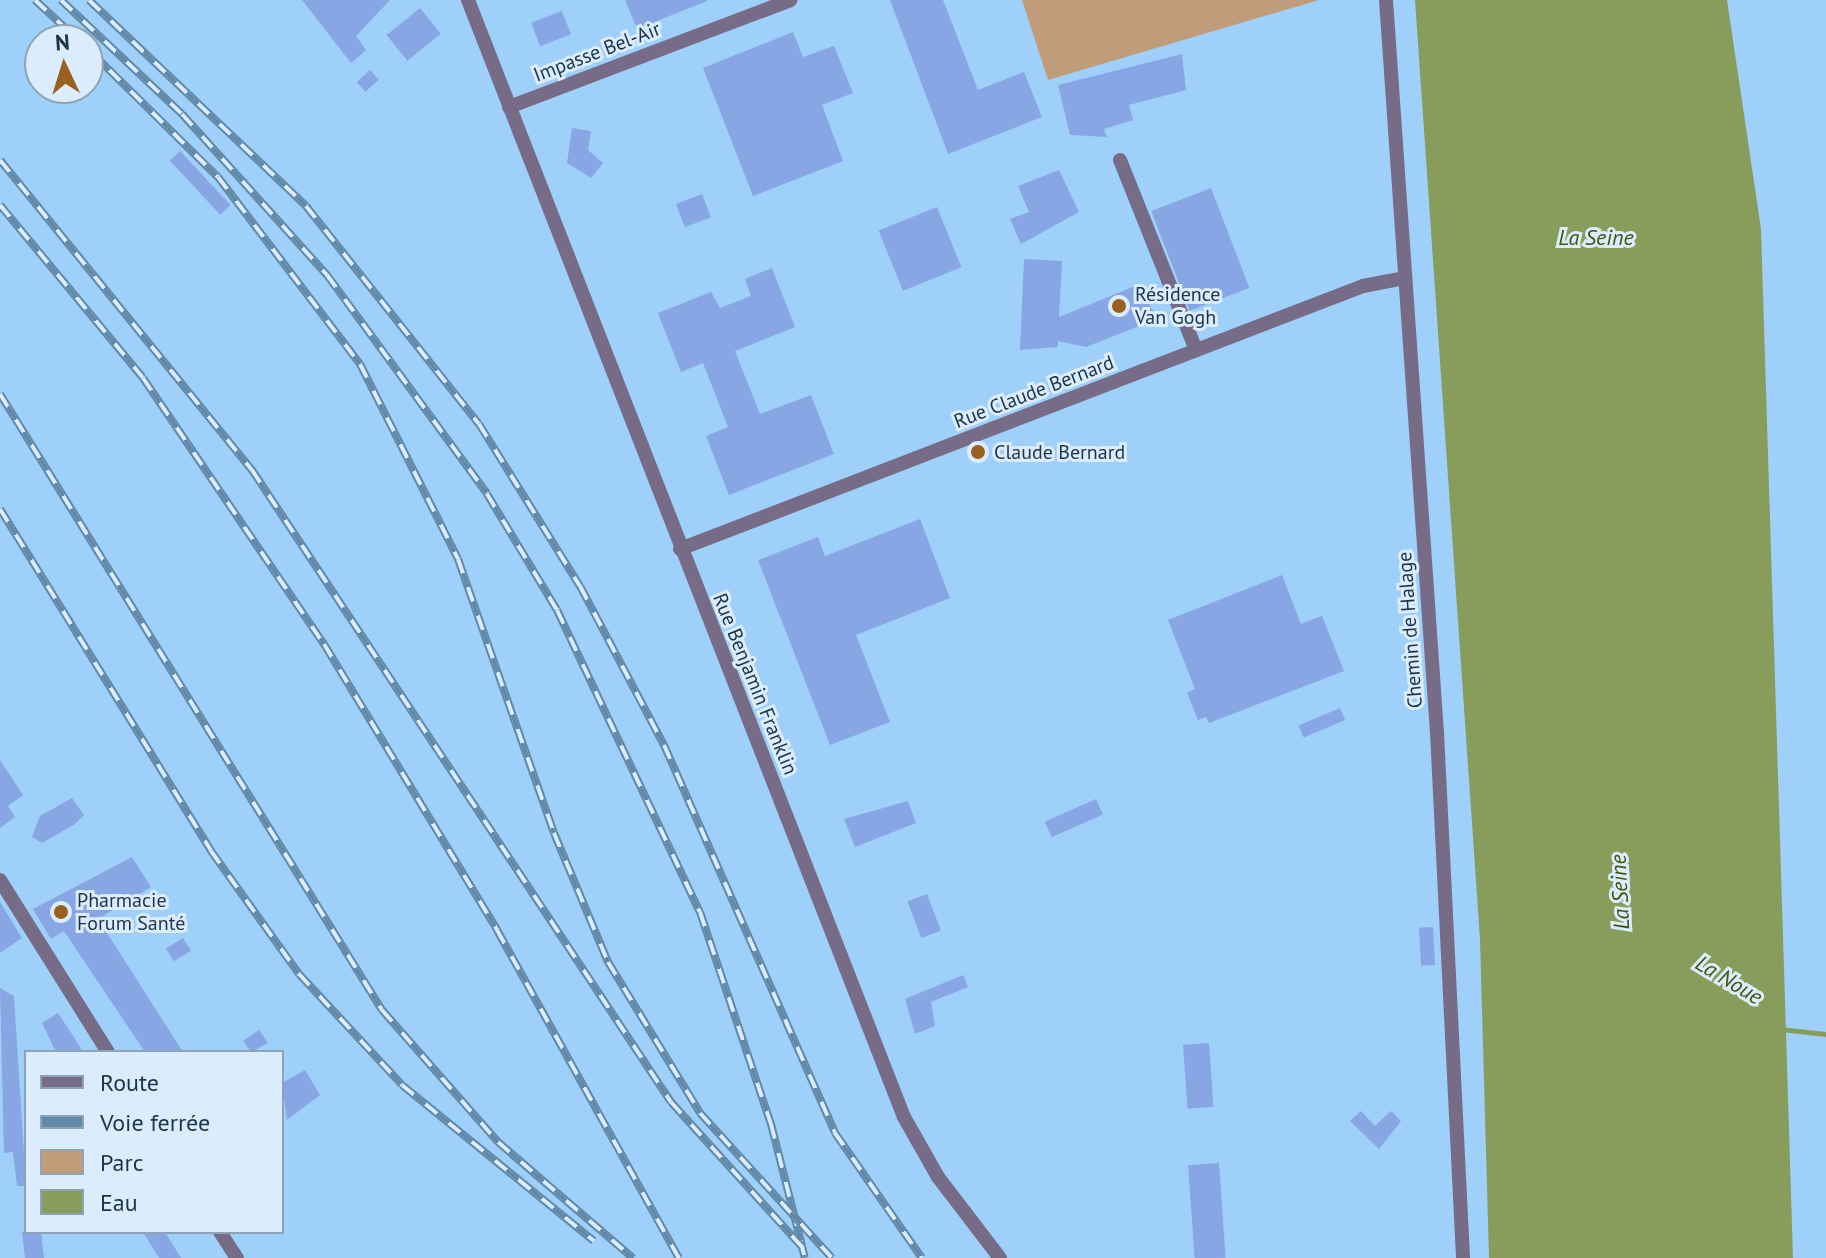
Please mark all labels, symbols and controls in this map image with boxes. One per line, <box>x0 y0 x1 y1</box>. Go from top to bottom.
street label: Impasse Bel-Air <box>530 17 664 87</box>
north arrow <box>24 24 104 104</box>
text: N <box>54 28 71 57</box>
water label: La Seine <box>1558 225 1634 251</box>
place label: Résidence Van Gogh <box>1135 282 1220 329</box>
marker: Résidence Van Gogh <box>1110 297 1128 315</box>
street label: Rue Claude Bernard <box>951 350 1117 434</box>
place label: Claude Bernard <box>994 440 1125 464</box>
marker: Claude Bernard <box>969 443 987 461</box>
street label: Chemin de Halage <box>1393 551 1427 709</box>
street label: Rue Benjamin Franklin <box>708 590 802 778</box>
water label: La Seine <box>1605 854 1635 930</box>
place label: Pharmacie Forum Santé <box>77 888 185 935</box>
marker: Pharmacie Forum Santé <box>52 903 70 921</box>
water label: La Noue <box>1691 950 1767 1010</box>
legend <box>24 1050 284 1234</box>
text: Route <box>100 1067 159 1098</box>
text: Voie ferrée <box>100 1107 210 1138</box>
text: Parc <box>100 1147 143 1178</box>
text: Eau <box>100 1187 138 1218</box>

